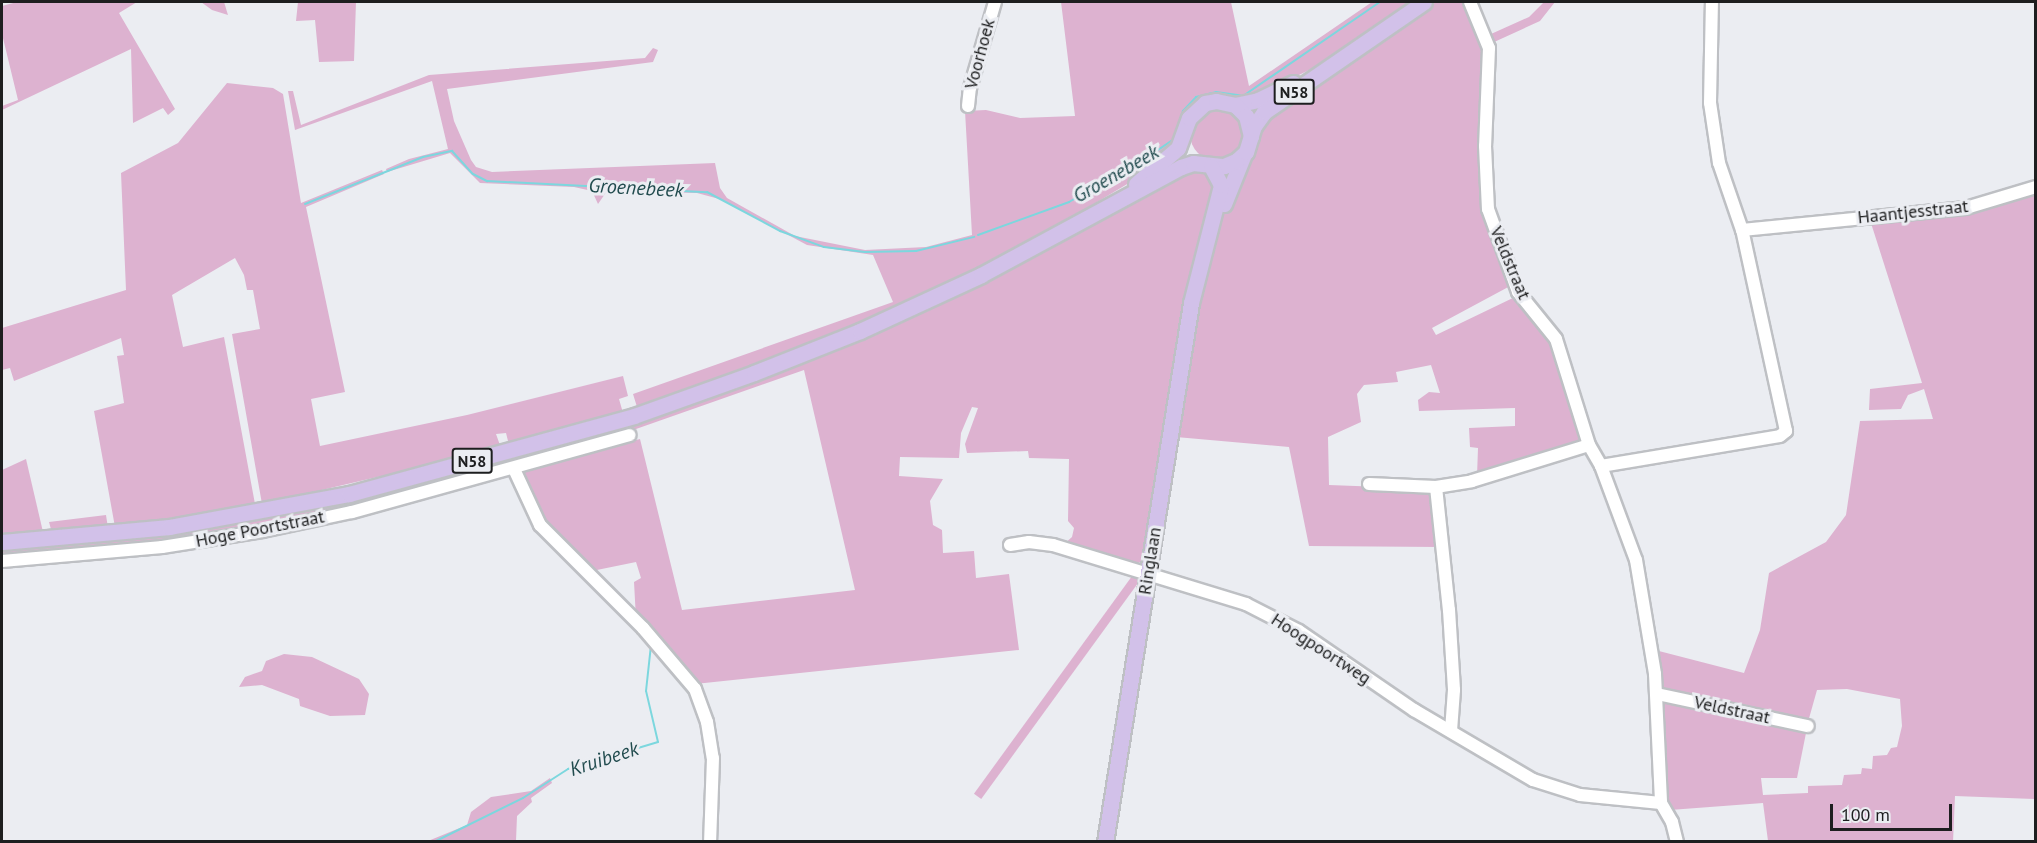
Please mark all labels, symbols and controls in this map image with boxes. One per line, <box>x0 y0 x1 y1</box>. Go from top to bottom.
street label: Voorhoek <box>960 17 1000 91</box>
road number: N58 <box>1273 79 1315 105</box>
water label: Groenebeek <box>1069 140 1163 208</box>
water label: Groenebeek <box>588 174 684 202</box>
street label: Haantjesstraat <box>1857 195 1969 229</box>
street label: Veldstraat <box>1485 223 1535 303</box>
road number: N58 <box>451 448 493 474</box>
street label: Hoge Poortstraat <box>194 506 326 552</box>
street label: Ringlaan <box>1134 526 1166 596</box>
street label: Hoogpoortweg <box>1267 609 1375 689</box>
street label: Veldstraat <box>1692 691 1772 729</box>
water label: Kruibeek <box>567 737 641 781</box>
scale bar <box>1833 792 1954 830</box>
text: 100 m <box>1841 803 1890 826</box>

